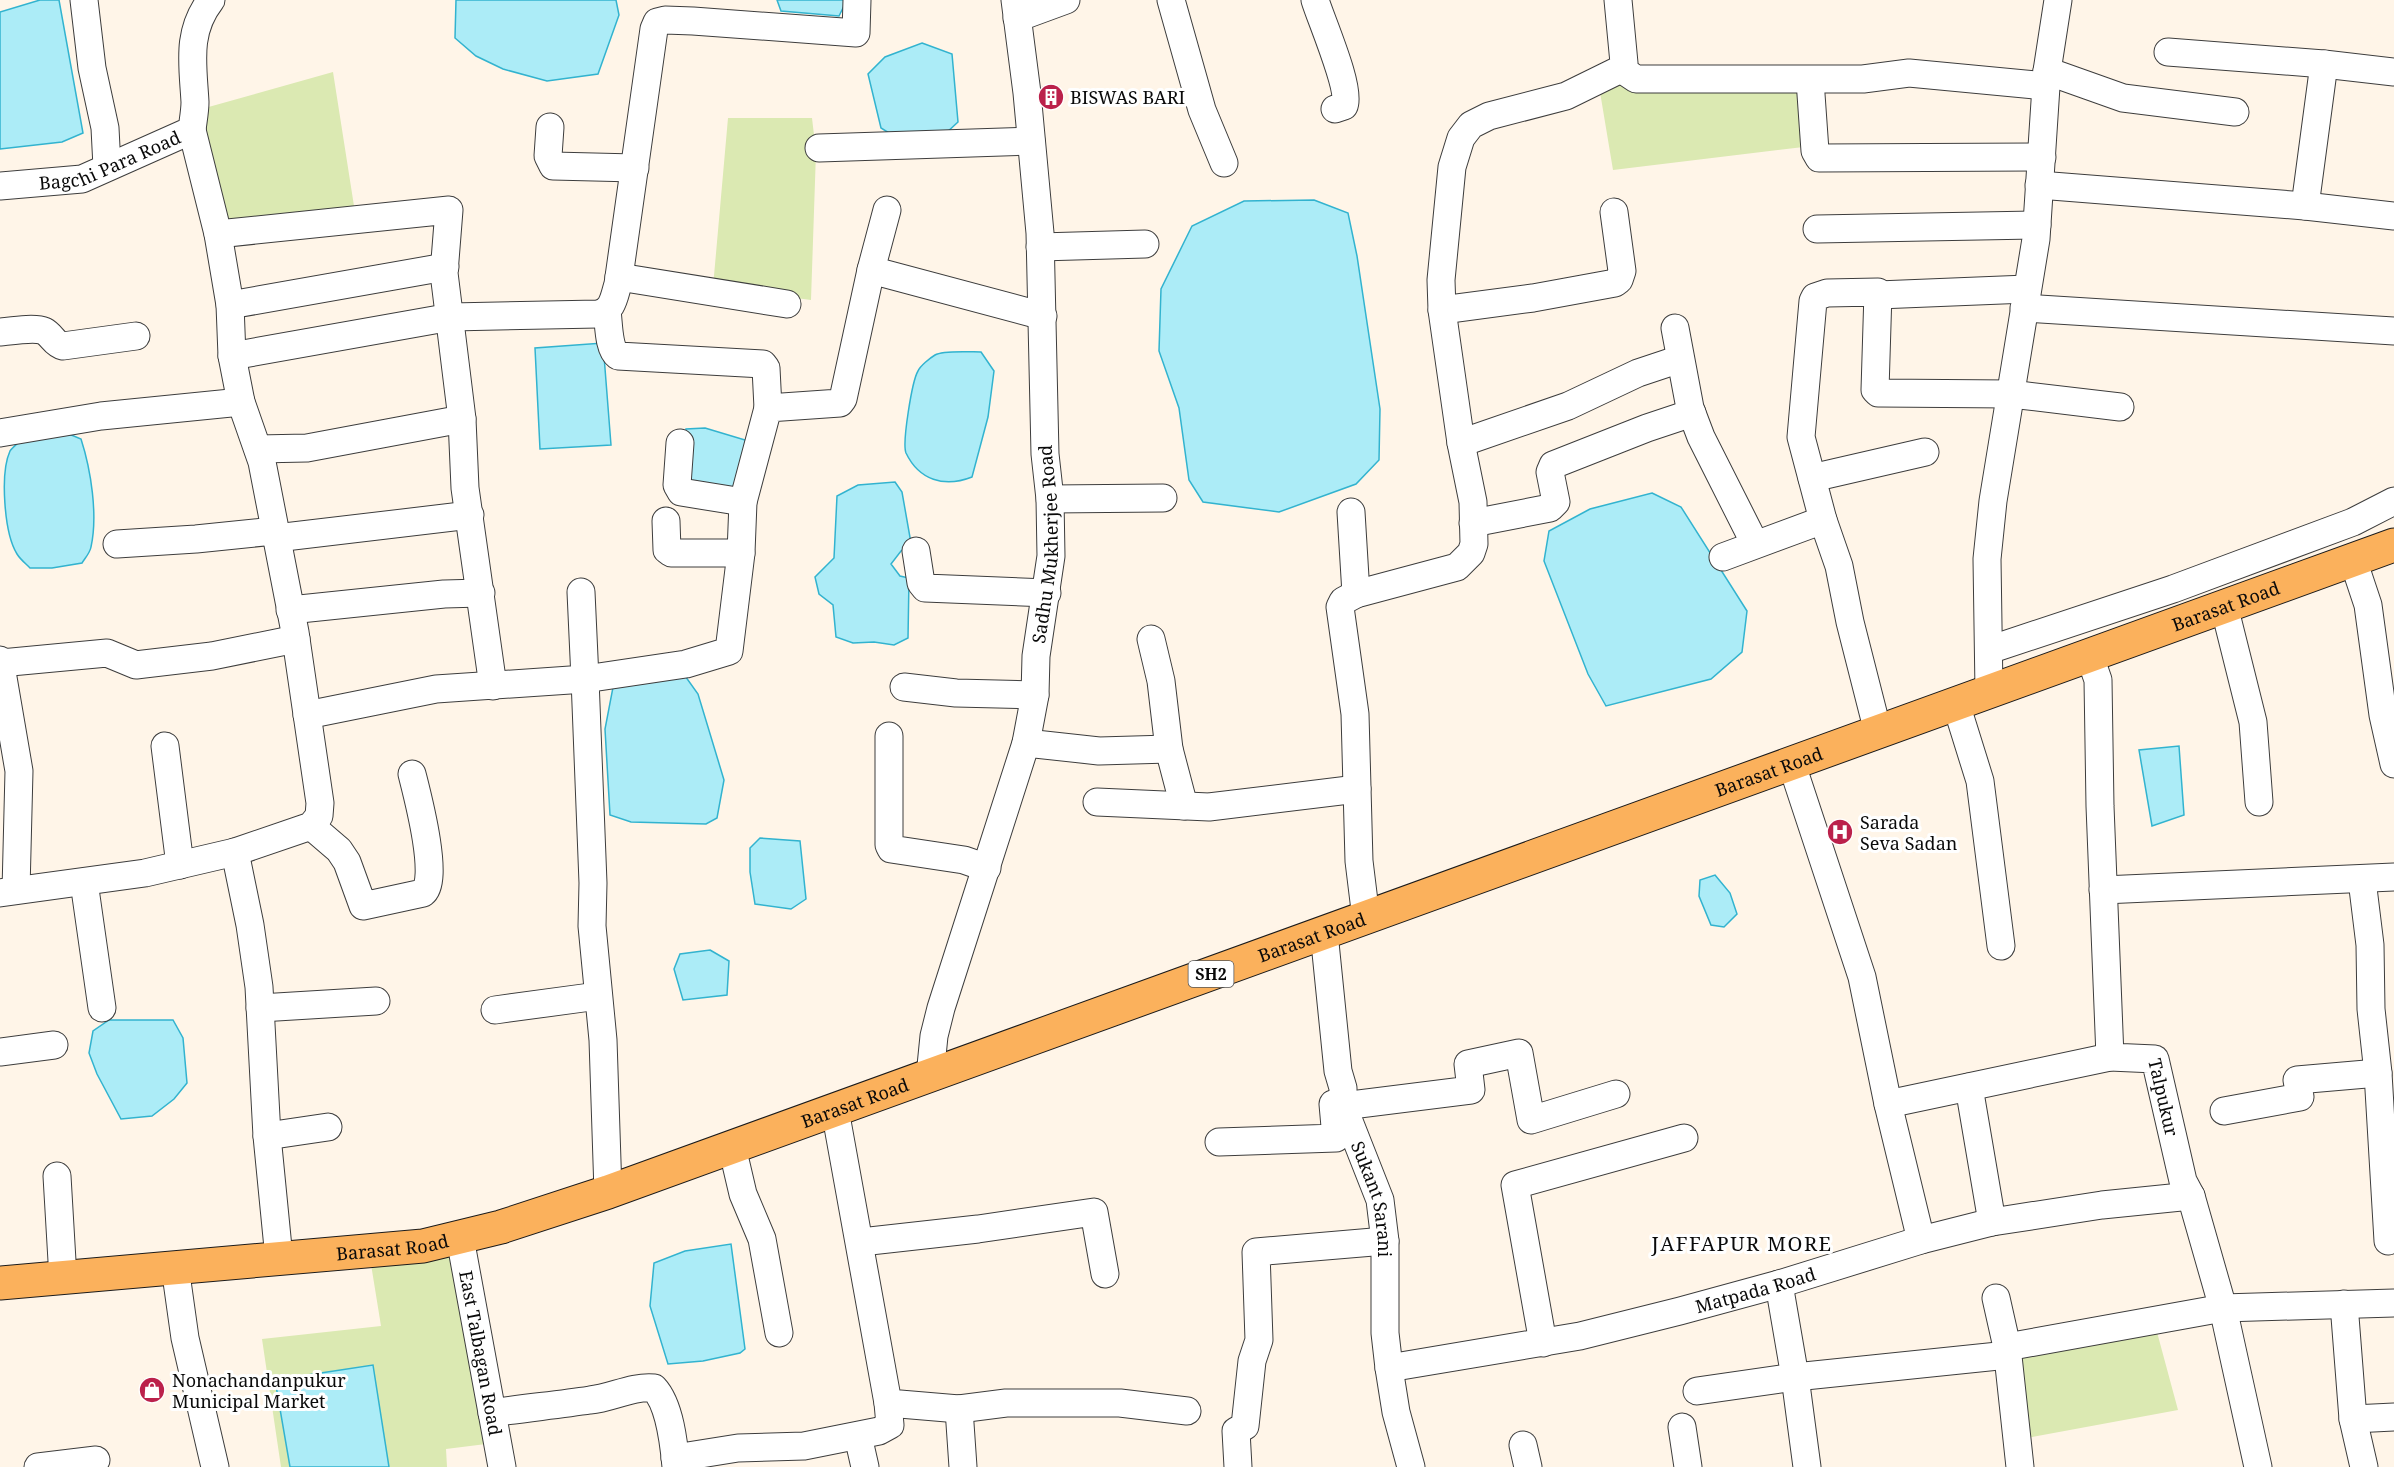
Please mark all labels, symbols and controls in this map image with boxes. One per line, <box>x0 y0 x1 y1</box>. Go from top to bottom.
building icon: BISWAS BARI <box>1036 82 1066 112</box>
place label: BISWAS BARI <box>1070 85 1185 109</box>
street label: Bagchi Para Road <box>38 125 184 195</box>
street label: Sadhu Mukherjee Road <box>1026 444 1063 645</box>
street label: Barasat Road <box>2168 575 2283 636</box>
street label: Barasat Road <box>1712 741 1826 802</box>
place label: Sarada Seva Sadan <box>1860 810 1958 855</box>
hospital icon: Sarada Seva Sadan <box>1825 817 1855 847</box>
street label: Barasat Road <box>1255 907 1369 968</box>
road number: SH2 <box>1188 961 1234 987</box>
street label: Talpukur <box>2143 1056 2184 1139</box>
street label: Barasat Road <box>798 1072 912 1133</box>
street label: Sukant Sarani <box>1346 1137 1397 1258</box>
street label: Barasat Road <box>335 1228 451 1266</box>
district label: JAFFAPUR MORE <box>1651 1230 1832 1257</box>
street label: Matpada Road <box>1693 1261 1818 1318</box>
street label: East Talbagan Road <box>454 1269 508 1438</box>
place label: Nonachandanpukur Municipal Market <box>172 1368 346 1413</box>
shop icon: Nonachandanpukur Municipal Market <box>137 1375 167 1405</box>

